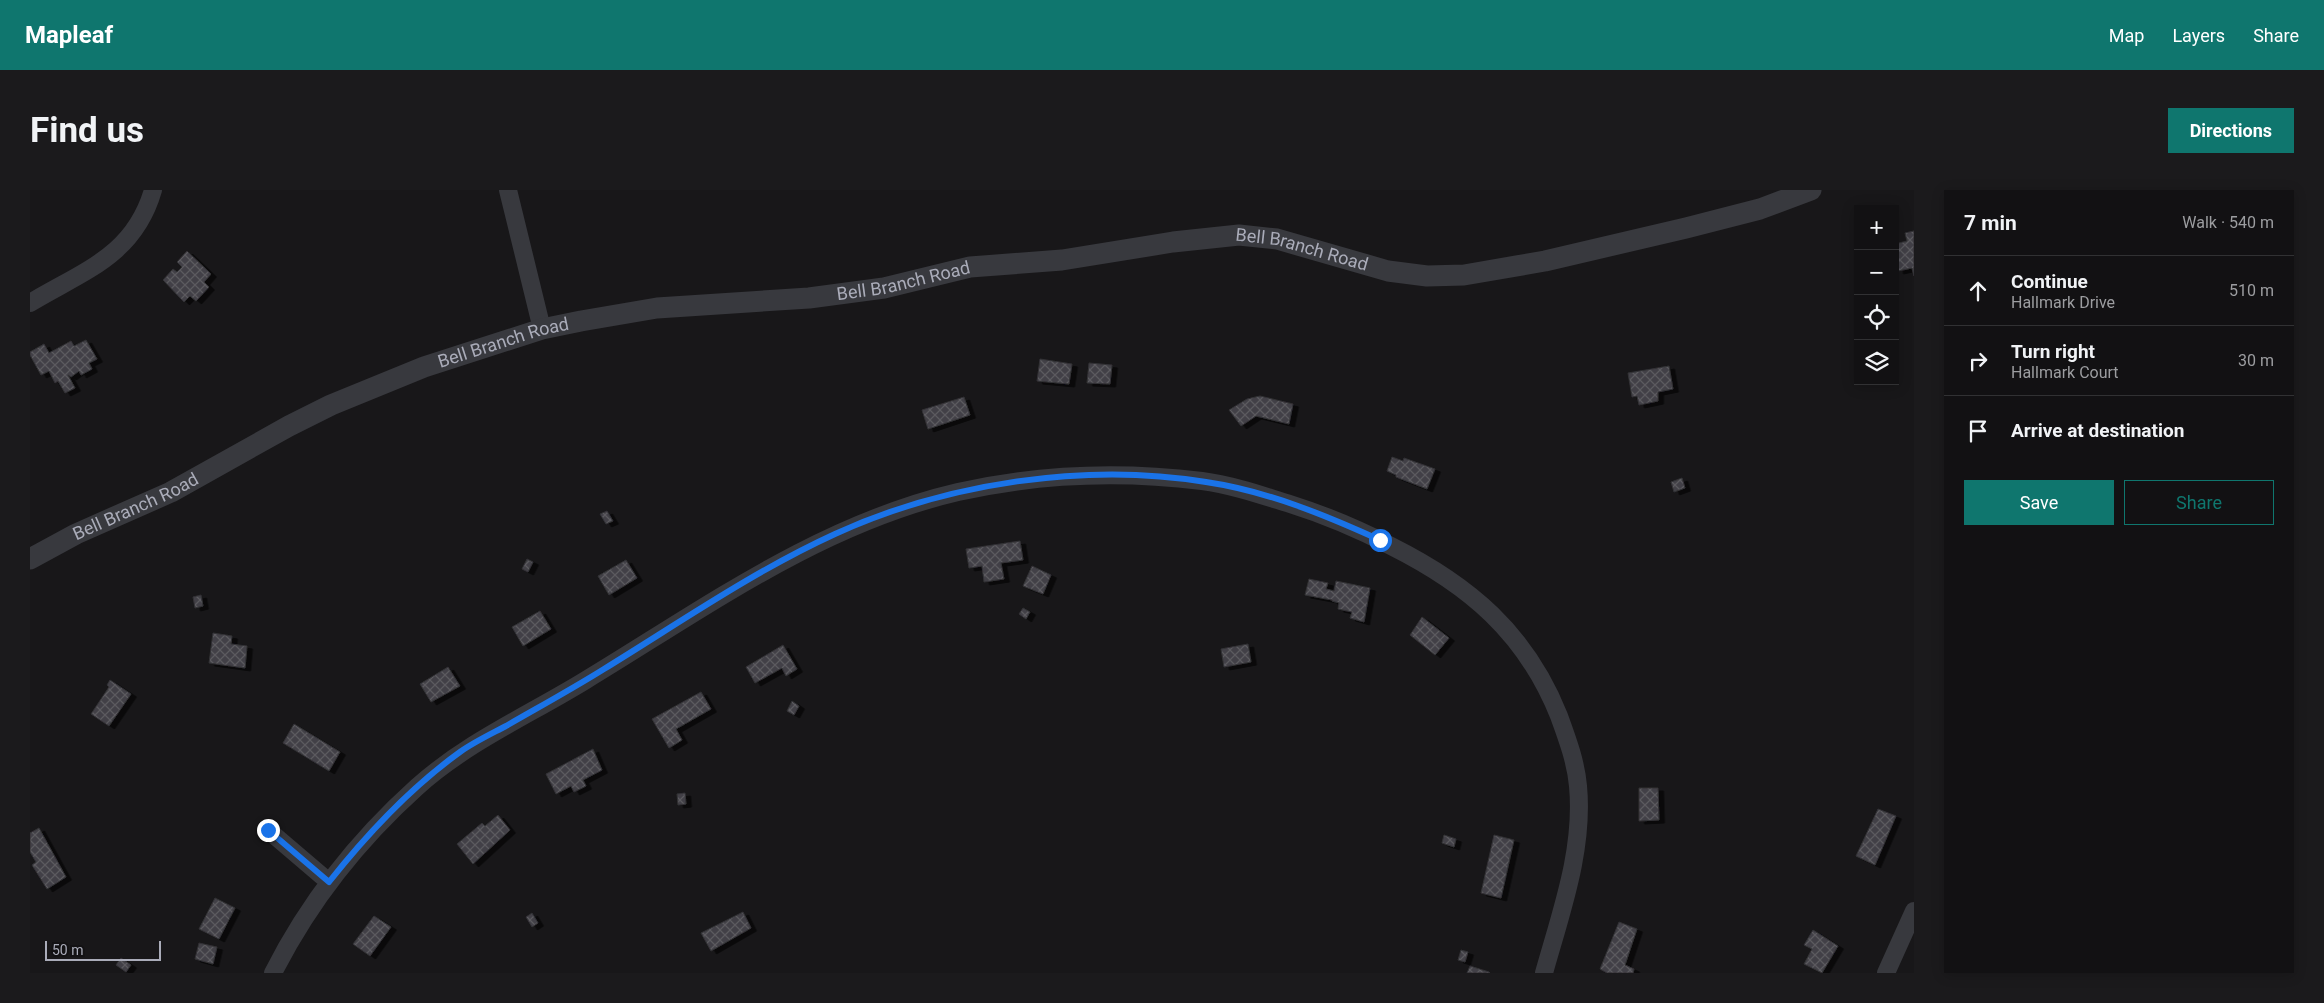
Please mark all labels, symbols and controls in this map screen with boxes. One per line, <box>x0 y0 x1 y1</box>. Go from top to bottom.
text: Mapleaf <box>25 21 113 49</box>
text: Map <box>2109 25 2144 46</box>
text: Layers <box>2172 25 2225 46</box>
text: Share <box>2253 25 2299 46</box>
button: Directions <box>2168 108 2294 153</box>
text: Find us <box>30 110 144 151</box>
map controls <box>1854 205 1899 385</box>
button: + <box>1854 205 1899 250</box>
text: 7 min <box>1964 211 2017 235</box>
text: Walk · 540 m <box>2182 213 2274 232</box>
street label: Bell Branch Road <box>1235 224 1371 275</box>
button: − <box>1854 250 1899 295</box>
street label: Bell Branch Road <box>835 256 972 304</box>
text: Continue <box>2011 270 2088 293</box>
icon: ahead <box>1964 277 1992 305</box>
text: 510 m <box>2229 281 2274 300</box>
text: Hallmark Drive <box>2011 293 2115 312</box>
button: locate <box>1854 295 1899 340</box>
street label: Bell Branch Road <box>435 313 571 372</box>
button: layers <box>1854 340 1899 385</box>
text: Turn right <box>2011 340 2095 363</box>
icon: right <box>1964 347 1992 375</box>
text: 30 m <box>2238 351 2274 370</box>
text: Hallmark Court <box>2011 363 2119 382</box>
icon: arrive <box>1964 417 1992 445</box>
text: Arrive at destination <box>2011 419 2184 442</box>
street label: Bell Branch Road <box>69 468 202 544</box>
button: Save <box>1964 480 2114 525</box>
button: Share <box>2124 480 2274 525</box>
route start <box>1369 529 1392 552</box>
route end <box>257 819 280 842</box>
scale bar <box>45 938 161 961</box>
text: 50 m <box>52 942 84 958</box>

